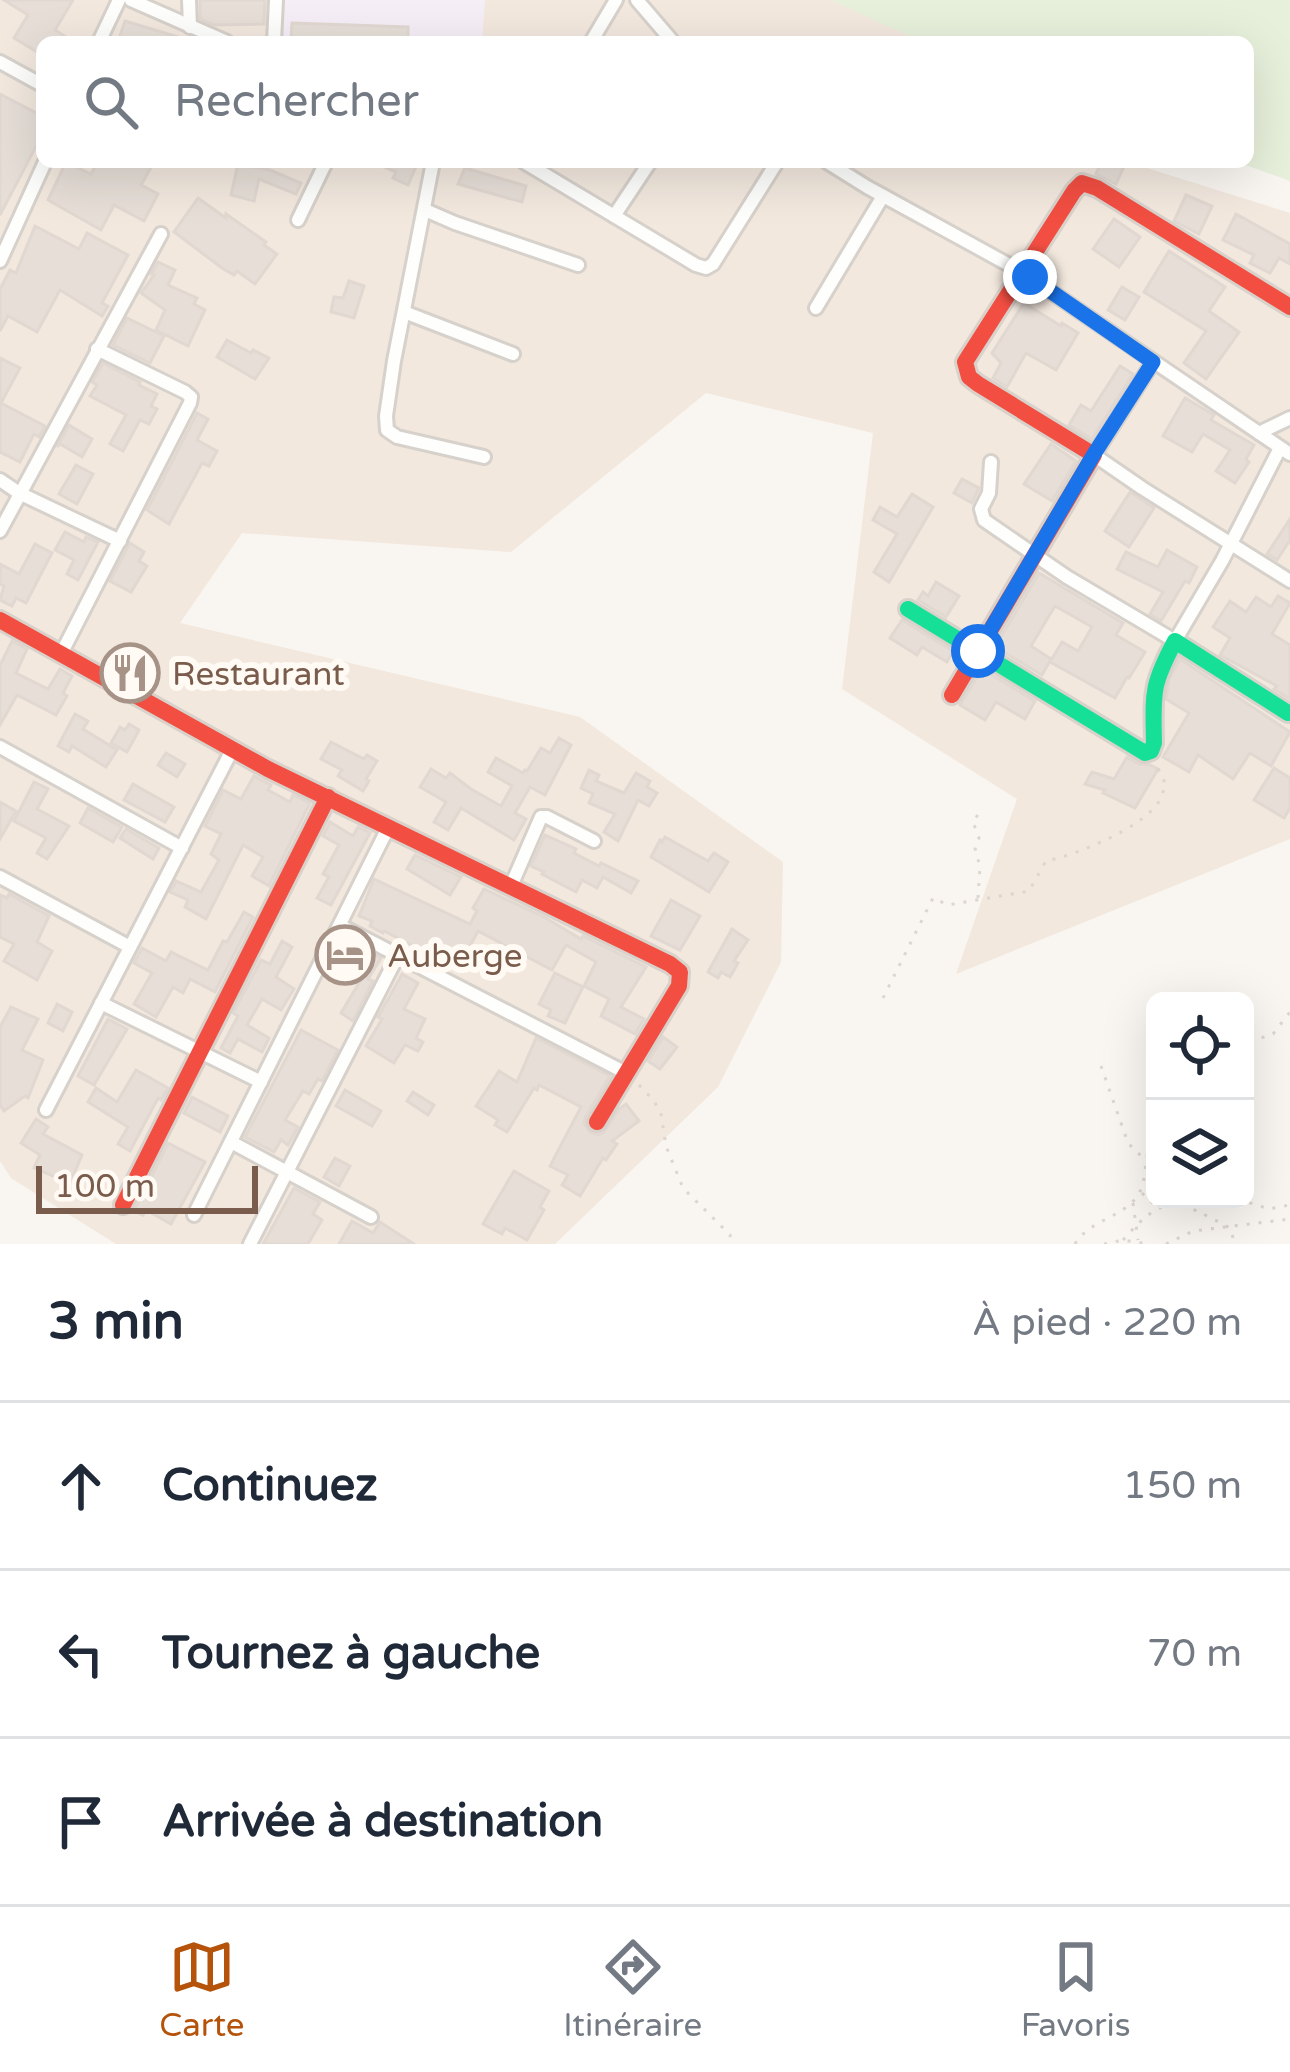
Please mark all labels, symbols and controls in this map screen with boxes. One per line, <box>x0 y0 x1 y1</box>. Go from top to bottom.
search box <box>36 36 1254 168</box>
icon: search <box>78 69 144 135</box>
text: Rechercher <box>174 75 419 129</box>
route end <box>1003 250 1057 304</box>
route start <box>951 624 1005 678</box>
restaurant icon: Restaurant <box>99 642 161 704</box>
place label: Restaurant <box>172 655 345 694</box>
hotel icon: Auberge <box>314 924 376 986</box>
place label: Auberge <box>387 937 522 976</box>
map controls <box>1146 992 1254 1208</box>
button: locate <box>1146 992 1254 1100</box>
button: layers <box>1146 1100 1254 1208</box>
scale bar <box>36 1160 258 1213</box>
text: 100 m <box>54 1167 155 1206</box>
text: 3 min <box>48 1291 184 1353</box>
text: À pied · 220 m <box>972 1299 1242 1346</box>
icon: ahead <box>48 1453 114 1519</box>
text: Continuez <box>162 1459 378 1513</box>
text: 150 m <box>1123 1462 1242 1509</box>
icon: left <box>48 1621 114 1687</box>
text: Tournez à gauche <box>162 1627 540 1681</box>
text: 70 m <box>1147 1630 1242 1677</box>
icon: arrive <box>48 1789 114 1855</box>
text: Arrivée à destination <box>162 1795 603 1849</box>
tab: Carte <box>159 1934 245 2045</box>
tab: Itinéraire <box>563 1934 702 2045</box>
tab: Favoris <box>1021 1934 1131 2045</box>

